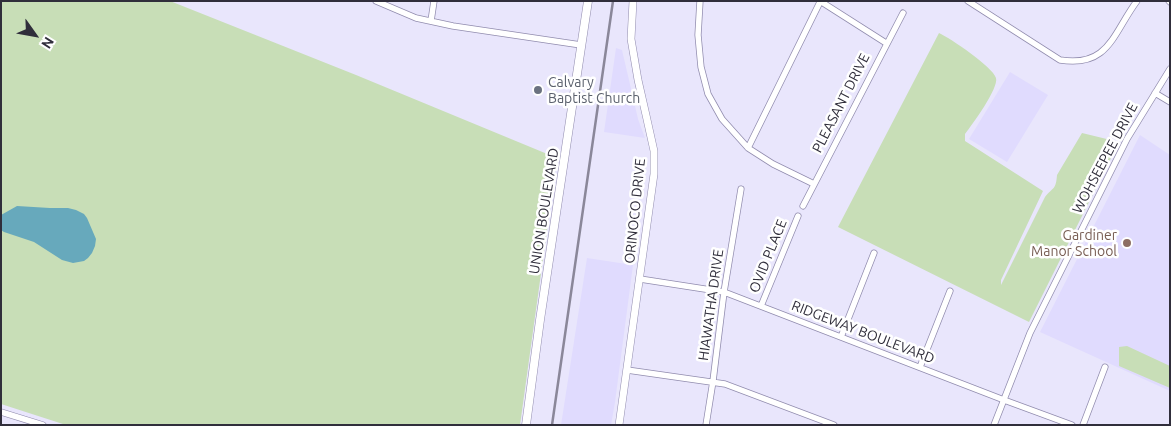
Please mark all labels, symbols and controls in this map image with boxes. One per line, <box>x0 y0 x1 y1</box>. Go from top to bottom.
north arrow <box>10 10 60 60</box>
text: N <box>38 34 57 52</box>
street label: PLEASANT DRIVE <box>809 51 873 155</box>
place label: Calvary Baptist Church <box>548 74 640 106</box>
marker: Calvary Baptist Church <box>532 84 544 96</box>
street label: WOHSEEPEE DRIVE <box>1069 100 1141 216</box>
street label: UNION BOULEVARD <box>526 147 562 275</box>
street label: ORINOCO DRIVE <box>621 158 649 264</box>
street label: OVID PLACE <box>746 217 790 295</box>
place label: Gardiner Manor School <box>1031 227 1117 260</box>
marker: Gardiner Manor School <box>1121 237 1133 249</box>
street label: HIAWATHA DRIVE <box>695 248 727 362</box>
street label: RIDGEWAY BOULEVARD <box>789 297 937 367</box>

